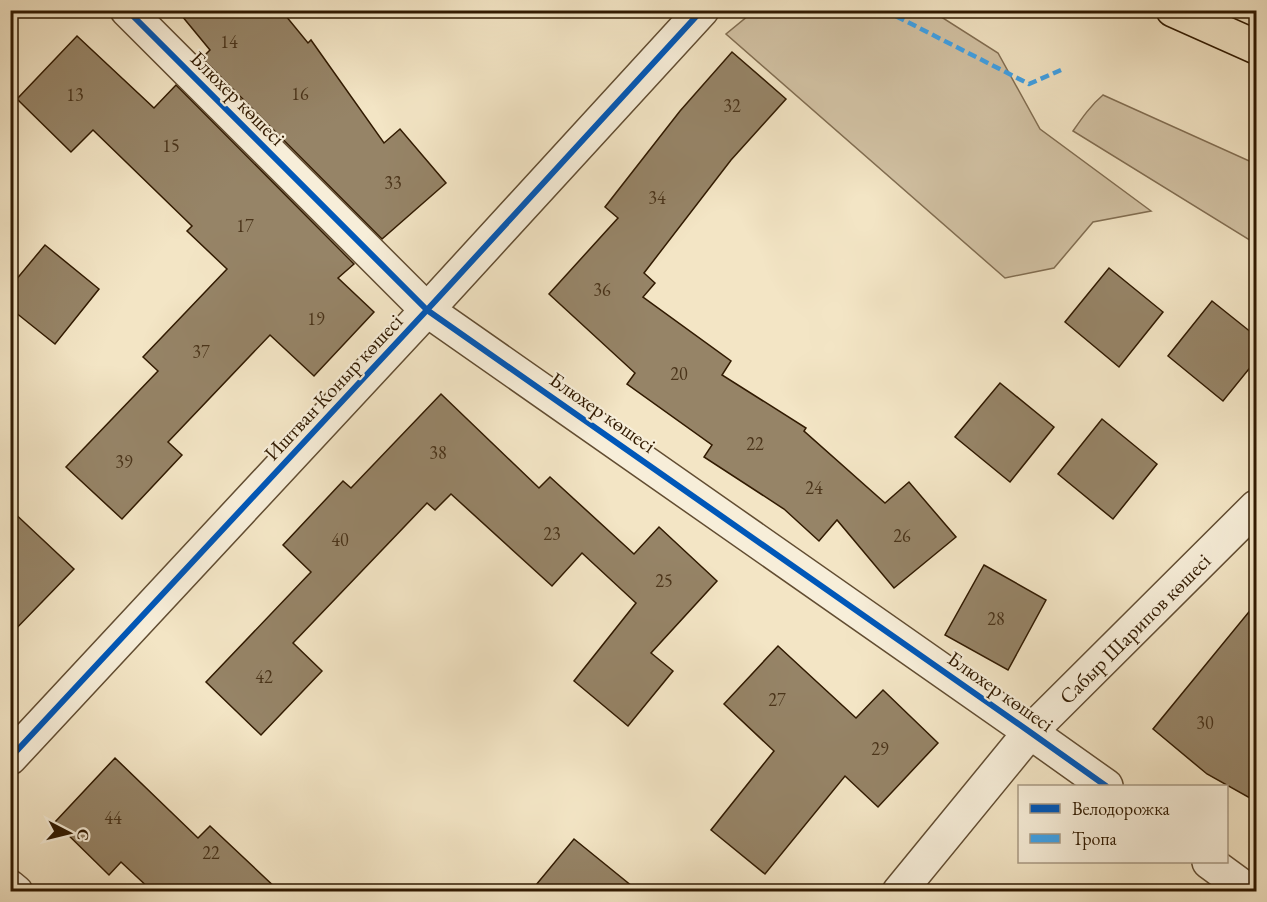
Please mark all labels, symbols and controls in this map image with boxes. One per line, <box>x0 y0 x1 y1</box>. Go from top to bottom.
house number: 14 <box>220 30 238 53</box>
street label: Блюхер көшесі <box>185 45 291 151</box>
house number: 16 <box>291 82 309 105</box>
house number: 13 <box>66 83 84 106</box>
house number: 32 <box>723 94 741 117</box>
house number: 15 <box>162 134 180 157</box>
house number: 33 <box>384 171 402 194</box>
house number: 34 <box>648 186 666 209</box>
house number: 17 <box>236 214 254 237</box>
house number: 36 <box>593 278 611 301</box>
house number: 19 <box>307 307 325 330</box>
street label: Иштван Коныр көшесі <box>258 308 408 466</box>
house number: 37 <box>192 340 210 363</box>
house number: 20 <box>670 362 688 385</box>
street label: Блюхер көшесі <box>545 366 661 458</box>
house number: 22 <box>746 432 764 455</box>
house number: 38 <box>429 441 447 464</box>
house number: 39 <box>115 450 133 473</box>
house number: 24 <box>805 476 823 499</box>
house number: 23 <box>543 522 561 545</box>
house number: 26 <box>893 524 911 547</box>
house number: 40 <box>331 528 349 551</box>
street label: Сабыр Шарипов көшесі <box>1053 547 1216 709</box>
house number: 25 <box>655 569 673 592</box>
house number: 28 <box>987 607 1005 630</box>
street label: Блюхер көшесі <box>943 645 1059 737</box>
house number: 42 <box>255 665 273 688</box>
house number: 27 <box>768 688 786 711</box>
house number: 30 <box>1196 711 1214 734</box>
house number: 29 <box>871 737 889 760</box>
legend <box>1018 785 1228 863</box>
text: Велодорожка <box>1072 797 1171 820</box>
north arrow <box>39 803 99 863</box>
house number: 44 <box>104 806 122 829</box>
text: Тропа <box>1072 827 1118 850</box>
text: С <box>72 828 95 842</box>
house number: 22 <box>202 841 220 864</box>

